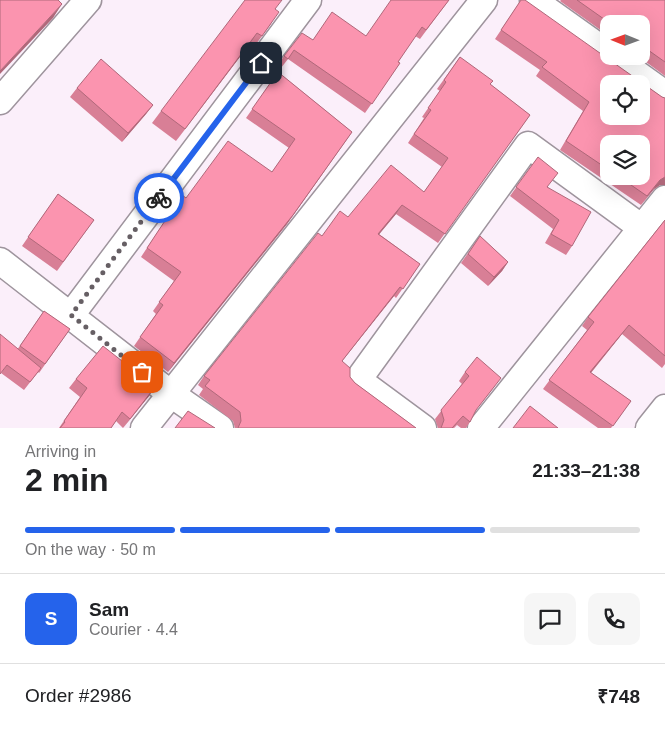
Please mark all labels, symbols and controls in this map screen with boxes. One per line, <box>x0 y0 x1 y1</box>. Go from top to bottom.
north arrow <box>600 15 650 65</box>
map controls <box>600 15 650 185</box>
pin <box>240 42 282 84</box>
icon: home <box>247 49 275 77</box>
button: locate <box>600 75 650 125</box>
button: layers <box>600 135 650 185</box>
courier <box>134 173 184 223</box>
icon: bike <box>145 184 173 212</box>
pin <box>121 351 163 393</box>
icon: bag <box>128 358 156 386</box>
text: Arriving in <box>25 443 96 460</box>
text: 21:33–21:38 <box>532 460 640 481</box>
text: 2 min <box>25 462 109 498</box>
text: On the way · 50 m <box>25 541 156 558</box>
button: chat <box>524 593 576 645</box>
button: phone <box>588 593 640 645</box>
text: Sam <box>89 599 129 620</box>
text: S <box>45 608 57 629</box>
text: Courier · 4.4 <box>89 621 178 638</box>
text: Order #2986 <box>25 685 132 706</box>
text: ₹748 <box>597 686 640 707</box>

